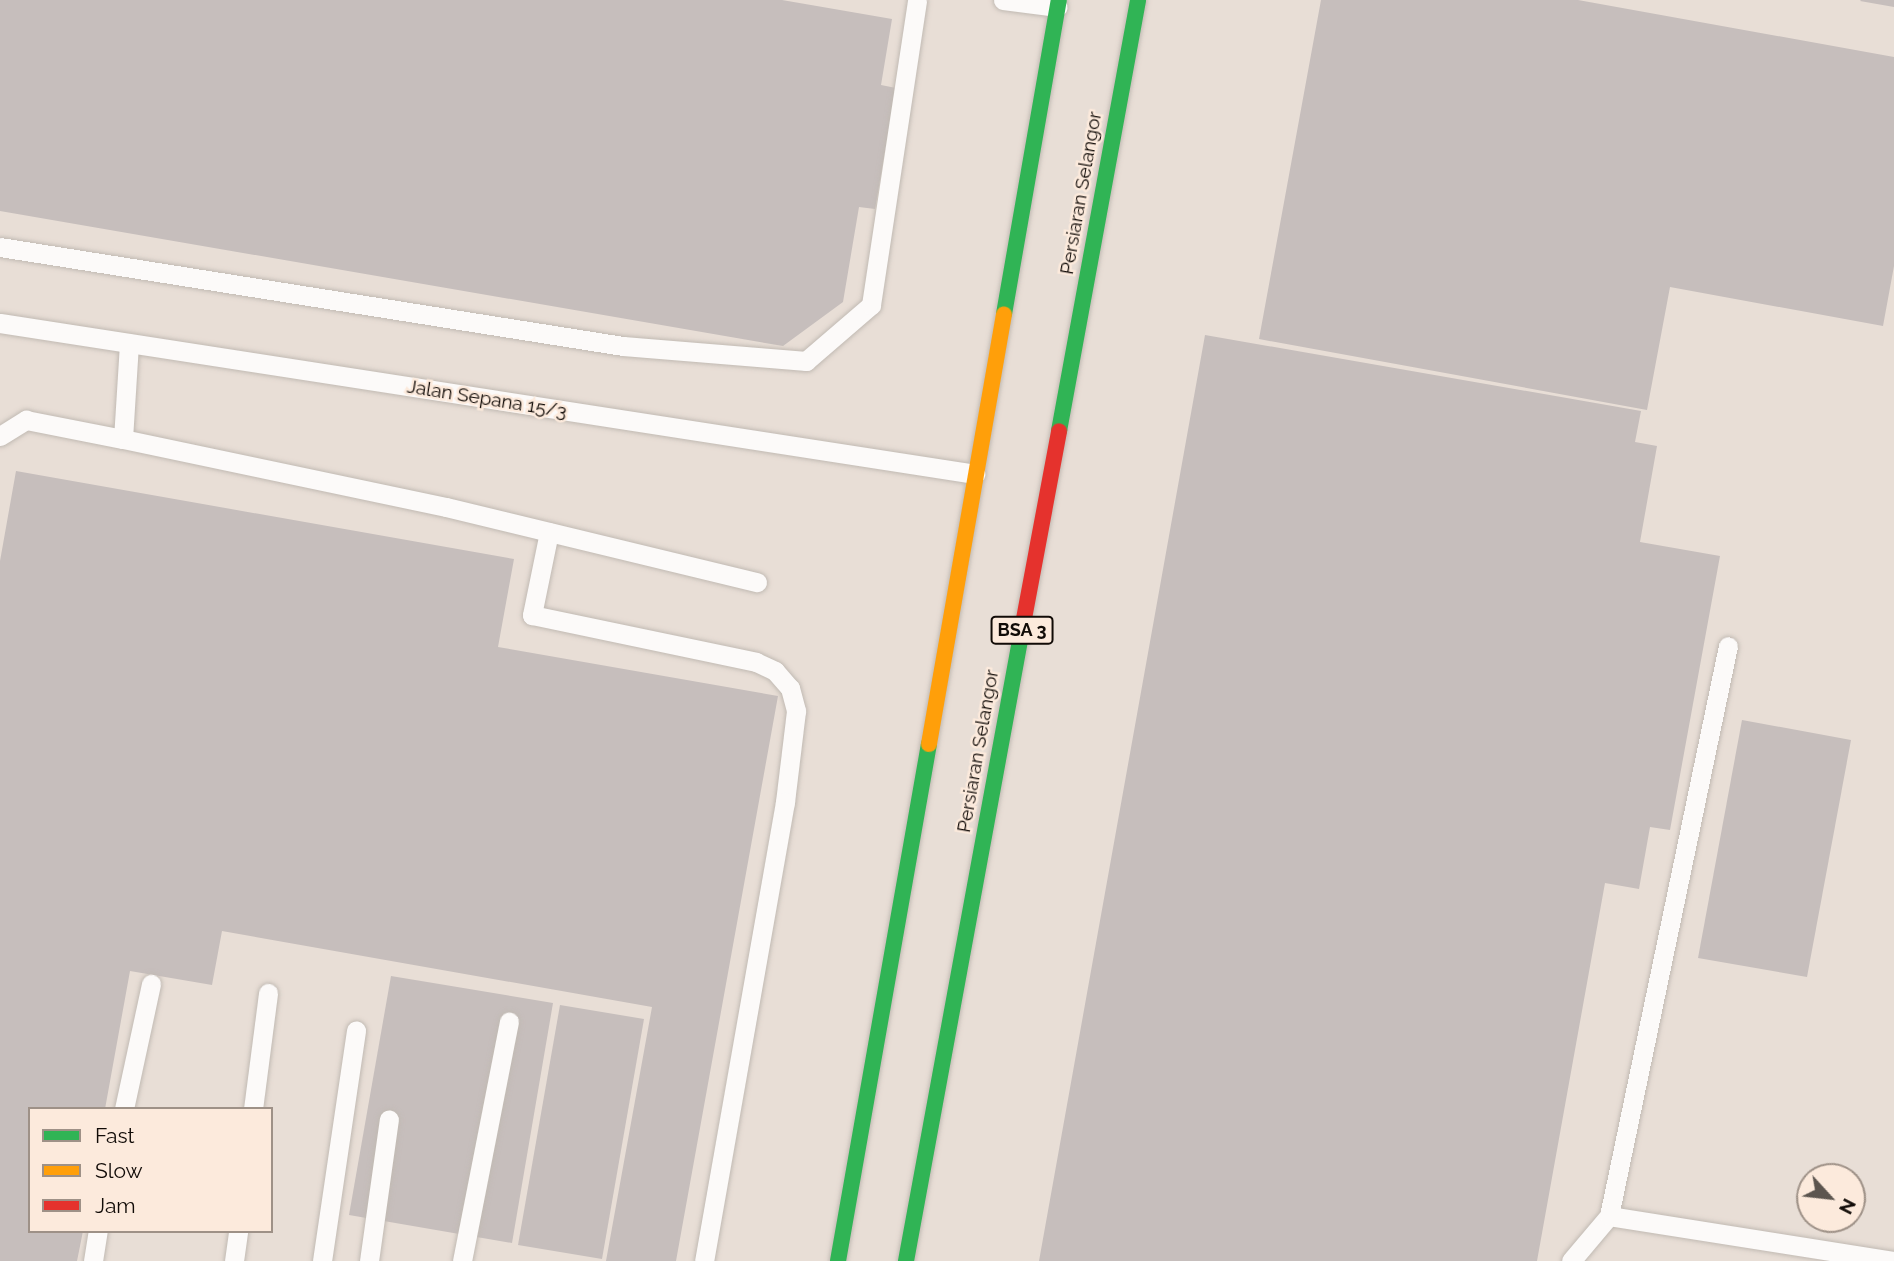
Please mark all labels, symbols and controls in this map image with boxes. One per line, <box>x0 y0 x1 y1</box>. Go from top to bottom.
street label: Persiaran Selangor <box>1055 110 1107 276</box>
street label: Jalan Sepana 15/3 <box>406 375 568 423</box>
road number: BSA 3 <box>989 616 1055 644</box>
street label: Persiaran Selangor <box>952 668 1004 834</box>
legend <box>28 1107 273 1233</box>
text: Fast <box>95 1123 135 1148</box>
text: Slow <box>95 1158 143 1183</box>
north arrow <box>1796 1163 1866 1233</box>
text: Jam <box>95 1193 136 1218</box>
text: N <box>1835 1195 1861 1218</box>

